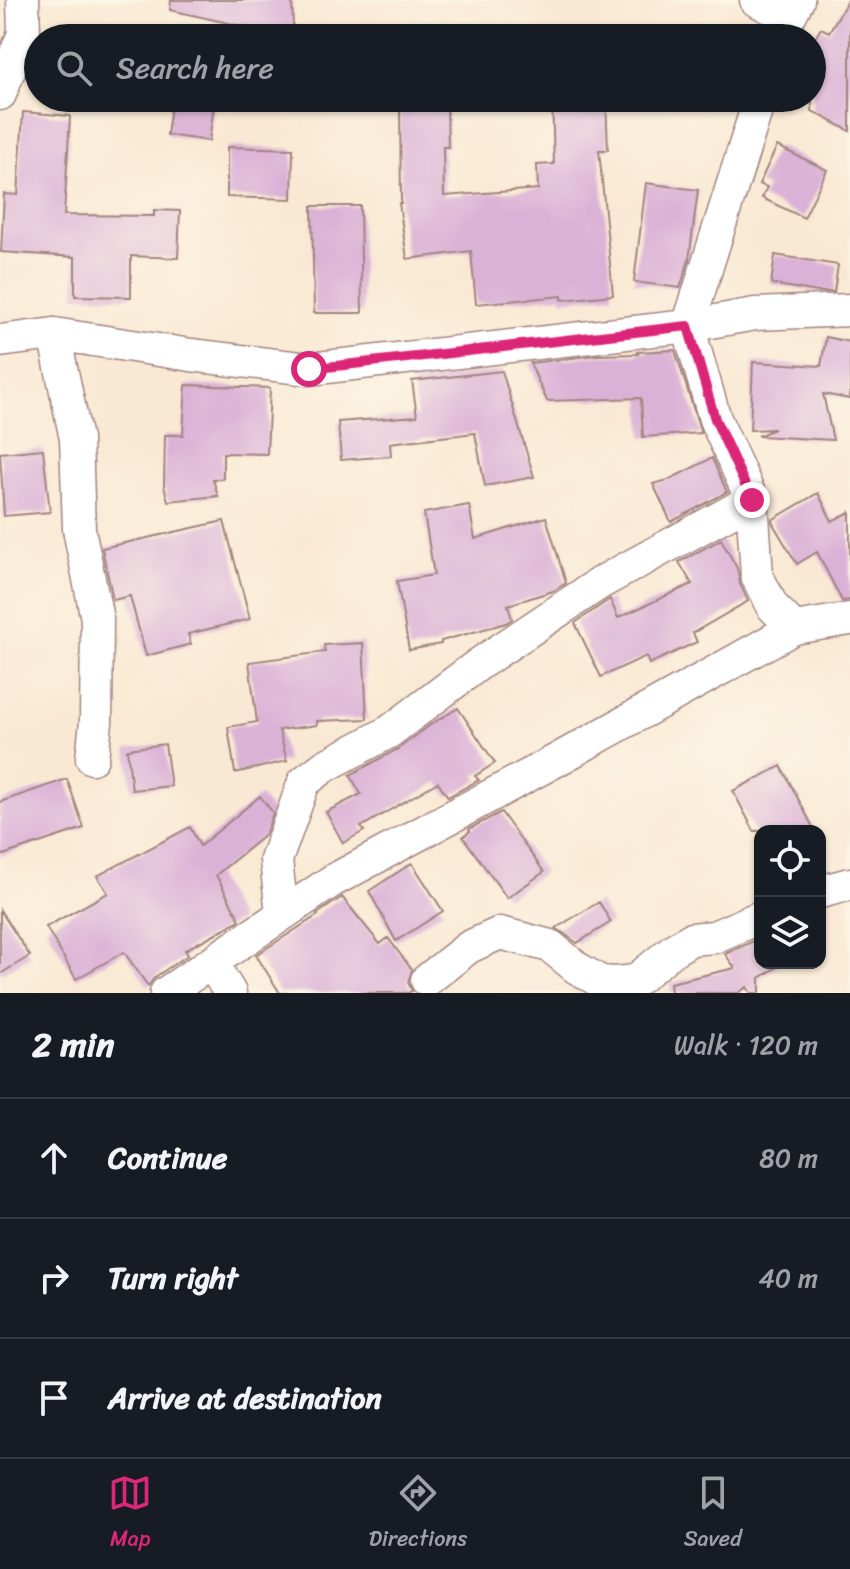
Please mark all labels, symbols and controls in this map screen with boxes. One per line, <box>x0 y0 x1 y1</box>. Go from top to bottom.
search box <box>24 24 826 112</box>
text: Search here <box>116 41 274 95</box>
icon: search <box>52 46 96 90</box>
route start <box>291 351 327 387</box>
route end <box>734 482 770 518</box>
map controls <box>754 825 826 969</box>
button: locate <box>754 825 826 897</box>
button: layers <box>754 897 826 969</box>
text: 2 min <box>32 1015 114 1075</box>
text: Walk · 120 m <box>674 1022 818 1068</box>
text: Continue <box>108 1131 227 1185</box>
text: 80 m <box>759 1135 818 1181</box>
icon: ahead <box>32 1136 76 1180</box>
text: Turn right <box>108 1251 238 1305</box>
text: 40 m <box>759 1255 818 1301</box>
icon: right <box>32 1256 76 1300</box>
text: Arrive at destination <box>108 1371 382 1425</box>
icon: arrive <box>32 1376 76 1420</box>
tab: Map <box>108 1471 152 1558</box>
tab: Directions <box>369 1471 467 1558</box>
tab: Saved <box>684 1471 742 1558</box>

